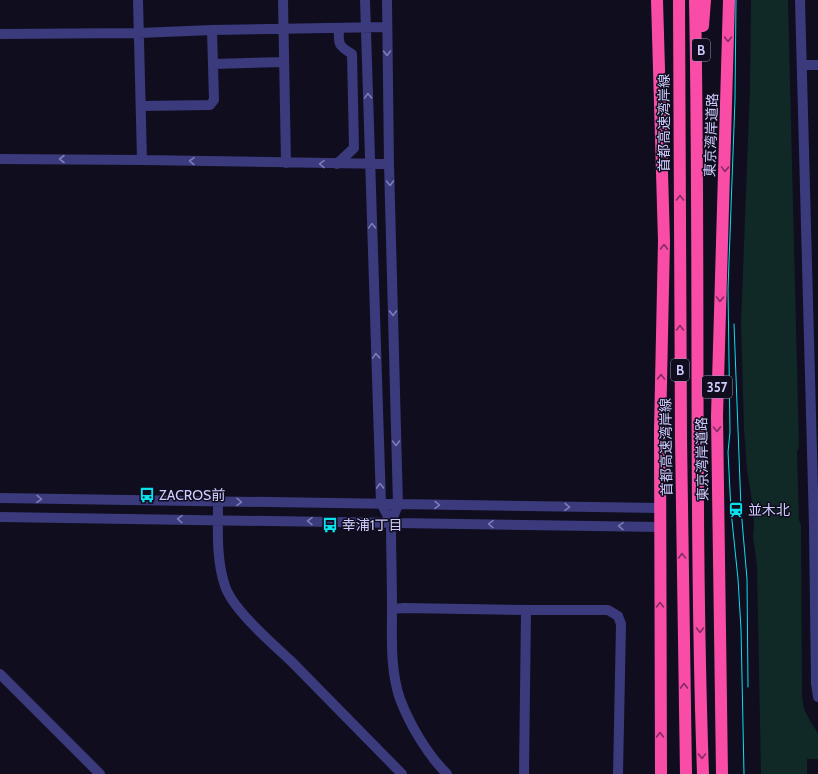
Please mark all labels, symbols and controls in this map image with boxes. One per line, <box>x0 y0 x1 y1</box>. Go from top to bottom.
one-way arrow <box>724 36 733 42</box>
road number: B <box>692 39 710 61</box>
one-way arrow <box>383 50 392 56</box>
street label: 首都高速湾岸線 <box>655 74 673 172</box>
one-way arrow <box>364 93 372 99</box>
street label: 東京湾岸道路 <box>701 93 721 177</box>
one-way arrow <box>59 155 65 163</box>
one-way arrow <box>189 157 195 165</box>
one-way arrow <box>319 160 325 168</box>
one-way arrow <box>720 166 729 172</box>
one-way arrow <box>385 180 394 186</box>
one-way arrow <box>676 195 684 201</box>
one-way arrow <box>368 223 376 229</box>
one-way arrow <box>660 244 668 250</box>
one-way arrow <box>716 296 725 302</box>
one-way arrow <box>389 310 397 316</box>
one-way arrow <box>676 325 684 331</box>
one-way arrow <box>372 353 380 359</box>
road number: B <box>671 359 689 381</box>
one-way arrow <box>657 374 665 380</box>
road number: 357 <box>702 376 732 398</box>
street label: 首都高速湾岸線 <box>656 398 676 496</box>
street label: 東京湾岸道路 <box>692 417 712 501</box>
one-way arrow <box>713 426 721 432</box>
one-way arrow <box>392 440 401 446</box>
one-way arrow <box>376 483 384 489</box>
bus stop icon: ZACROS前 <box>138 486 156 504</box>
place label: ZACROS前 <box>159 486 225 504</box>
one-way arrow <box>36 495 42 503</box>
one-way arrow <box>236 498 242 506</box>
one-way arrow <box>434 501 440 509</box>
station icon: 並木北 <box>727 501 745 519</box>
place label: 並木北 <box>748 501 790 519</box>
one-way arrow <box>564 502 570 511</box>
one-way arrow <box>177 515 183 524</box>
bus stop icon: 幸浦1丁目 <box>321 516 339 534</box>
place label: 幸浦1丁目 <box>342 516 403 534</box>
one-way arrow <box>307 517 313 525</box>
one-way arrow <box>488 520 494 528</box>
one-way arrow <box>618 522 624 530</box>
one-way arrow <box>678 553 686 559</box>
one-way arrow <box>656 602 664 608</box>
one-way arrow <box>696 627 704 633</box>
one-way arrow <box>680 683 688 689</box>
one-way arrow <box>656 732 664 738</box>
one-way arrow <box>698 753 707 759</box>

